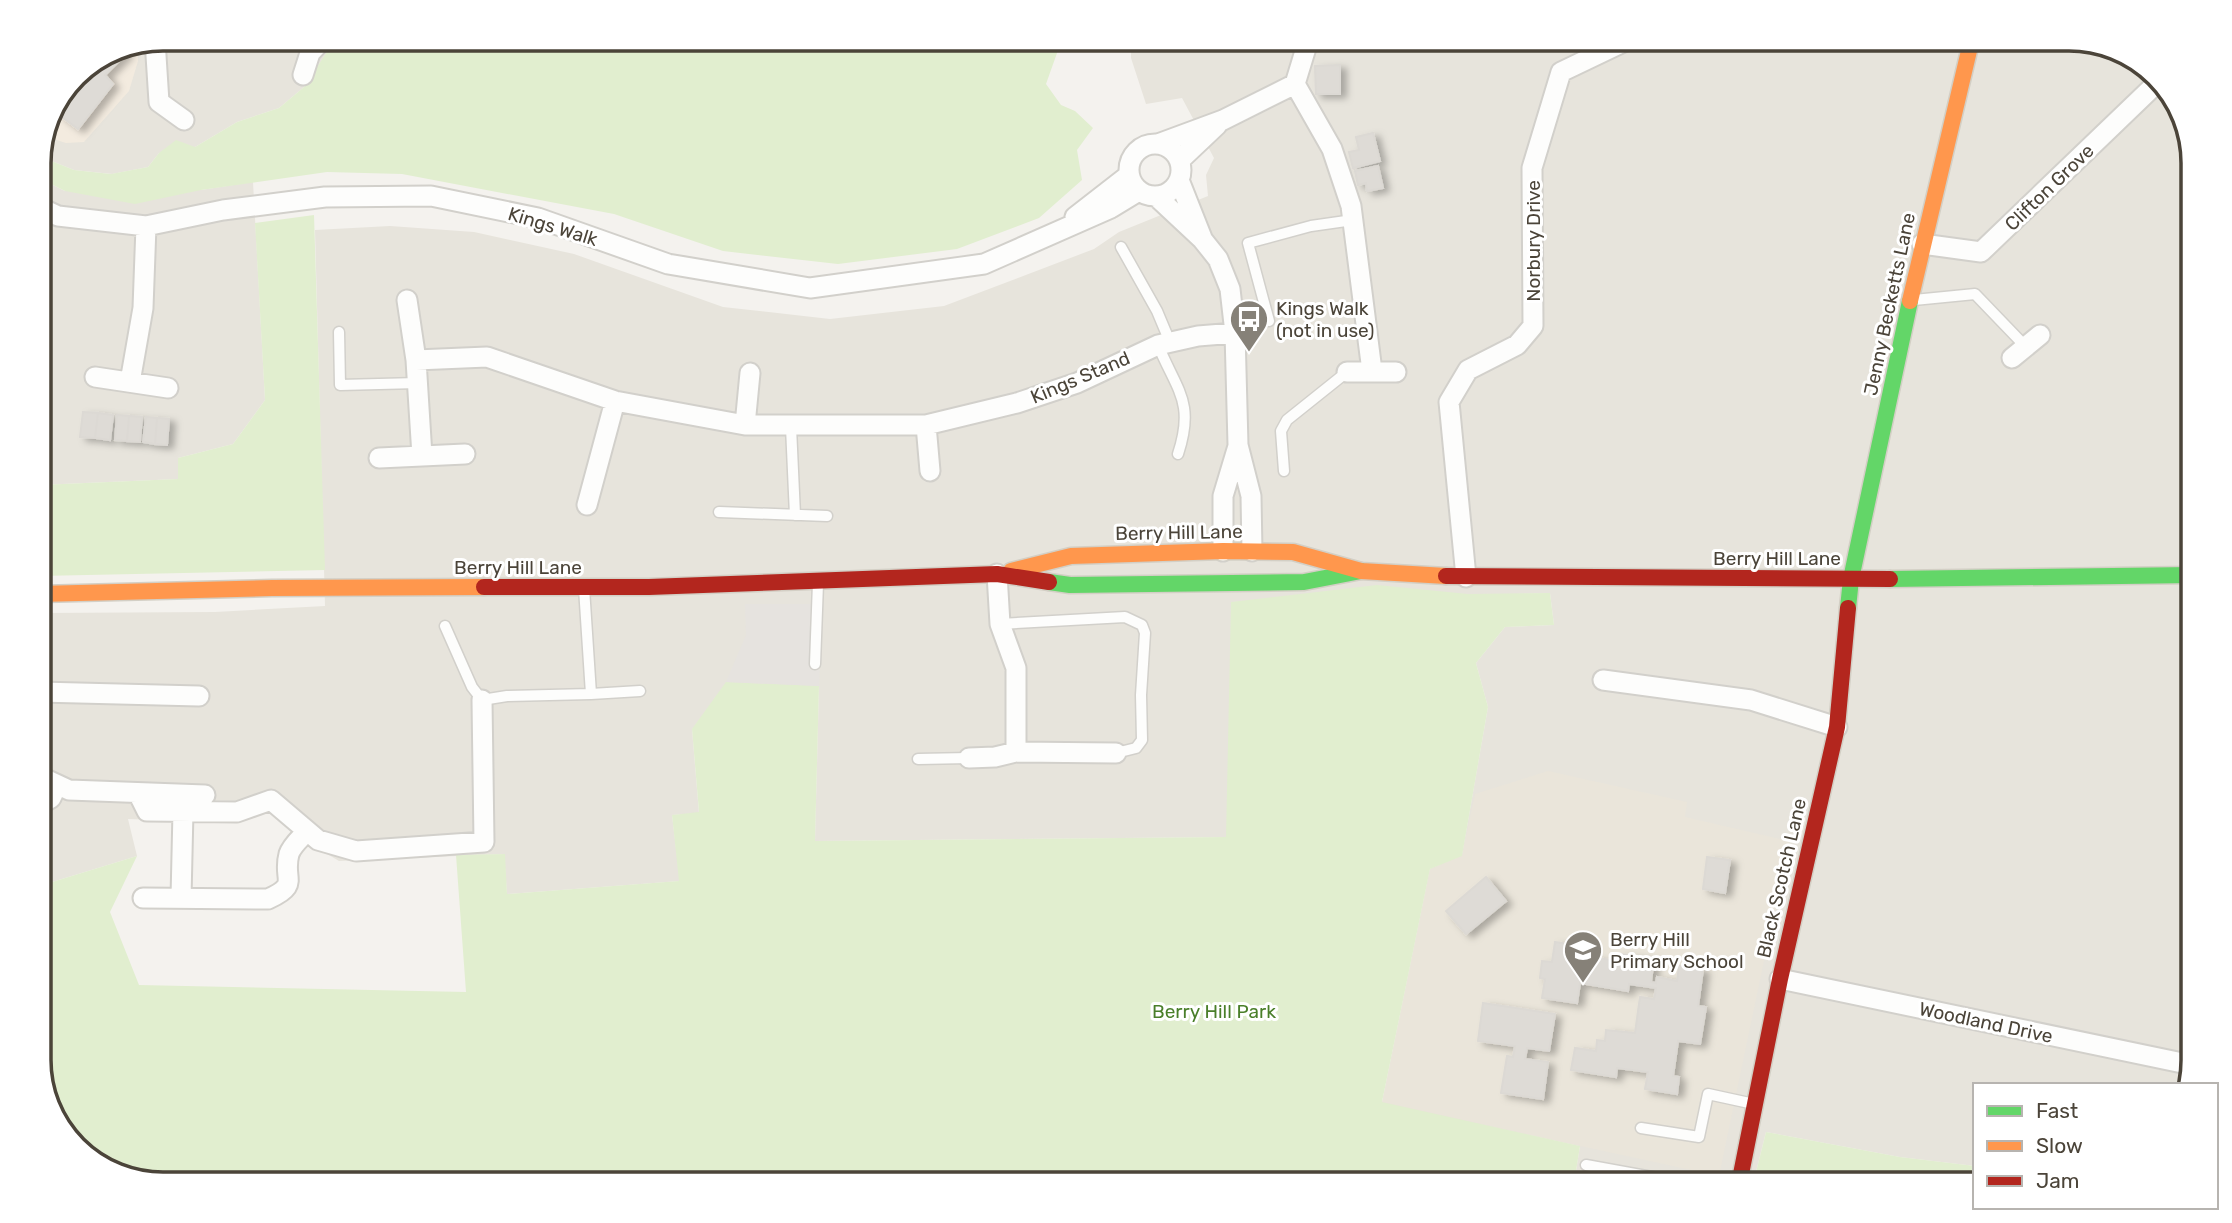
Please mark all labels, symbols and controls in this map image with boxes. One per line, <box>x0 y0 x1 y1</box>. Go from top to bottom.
street label: Clifton Grove <box>2000 139 2099 236</box>
street label: Norbury Drive <box>1522 180 1545 302</box>
street label: Kings Walk <box>505 202 601 251</box>
street label: Jenny Becketts Lane <box>1859 211 1920 398</box>
place label: Kings Walk (not in use) <box>1276 297 1374 342</box>
bus stop icon: Kings Walk (not in use) <box>1228 298 1270 353</box>
street label: Kings Stand <box>1027 346 1133 409</box>
street label: Berry Hill Lane <box>1115 520 1243 545</box>
street label: Berry Hill Lane <box>1713 547 1841 570</box>
street label: Berry Hill Lane <box>454 556 582 579</box>
street label: Black Scotch Lane <box>1752 796 1811 960</box>
place label: Berry Hill Primary School <box>1610 928 1744 973</box>
school or university icon: Berry Hill Primary School <box>1562 929 1604 984</box>
street label: Woodland Drive <box>1917 997 2055 1048</box>
park label: Berry Hill Park <box>1152 1000 1276 1023</box>
legend <box>1973 1083 2218 1209</box>
text: Fast <box>2036 1098 2078 1123</box>
text: Slow <box>2036 1133 2083 1158</box>
text: Jam <box>2036 1168 2080 1193</box>

